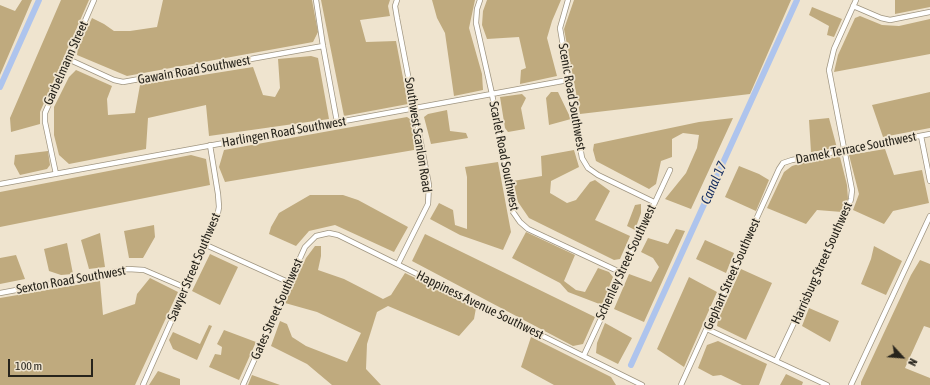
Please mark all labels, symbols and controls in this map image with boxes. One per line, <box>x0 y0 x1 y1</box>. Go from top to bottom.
street label: Garbelmann Street <box>40 18 92 108</box>
street label: Scenic Road Southwest <box>555 42 589 152</box>
street label: Gawain Road Southwest <box>136 52 252 88</box>
street label: Southwest Scanlon Road <box>401 76 435 194</box>
street label: Scarlet Road Southwest <box>486 100 522 212</box>
street label: Harlingen Road Southwest <box>221 113 347 151</box>
street label: Damek Terrace Southwest <box>794 129 918 167</box>
water label: Canal 17 <box>697 159 731 207</box>
street label: Harrisburg Street Southwest <box>788 199 856 327</box>
street label: Schenley Street Southwest <box>593 202 659 322</box>
street label: Sawyer Street Southwest <box>164 211 224 323</box>
street label: Gephart Street Southwest <box>700 216 764 332</box>
street label: Gates Street Southwest <box>248 256 306 362</box>
street label: Sexton Road Southwest <box>15 263 127 297</box>
street label: Happiness Avenue Southwest <box>414 267 546 343</box>
north arrow <box>882 337 922 377</box>
scale bar <box>10 351 95 377</box>
text: N <box>906 357 920 368</box>
text: 100 m <box>15 359 42 373</box>

